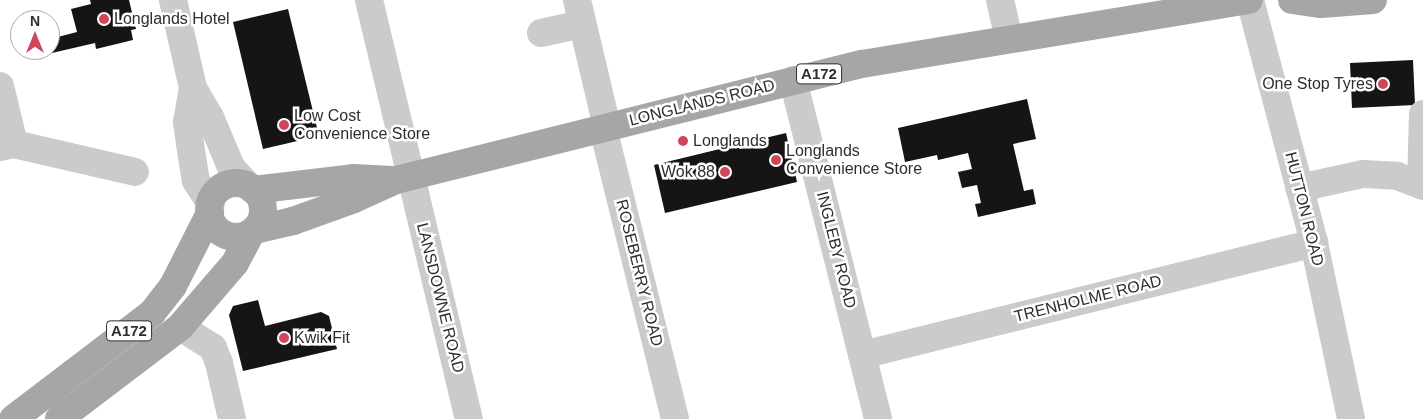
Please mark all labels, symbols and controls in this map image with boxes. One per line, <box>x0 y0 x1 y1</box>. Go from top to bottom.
place label: Longlands Hotel <box>114 9 230 29</box>
north arrow <box>10 10 60 60</box>
text: N <box>30 13 40 29</box>
marker: Longlands Hotel <box>98 13 110 25</box>
road number: A172 <box>795 62 843 86</box>
place label: One Stop Tyres <box>1262 74 1373 94</box>
street label: LONGLANDS ROAD <box>627 76 777 130</box>
marker: One Stop Tyres <box>1377 78 1389 90</box>
place label: Low Cost Convenience Store <box>294 106 430 144</box>
marker: Low Cost Convenience Store <box>278 119 290 131</box>
place label: Longlands <box>693 131 767 151</box>
marker: Longlands <box>677 135 689 147</box>
place label: Longlands Convenience Store <box>786 141 922 179</box>
street label: HUTTON ROAD <box>1281 150 1327 268</box>
marker: Longlands Convenience Store <box>770 154 782 166</box>
place label: Wok 88 <box>661 162 715 182</box>
marker: Wok 88 <box>719 166 731 178</box>
street label: INGLEBY ROAD <box>812 189 860 311</box>
street label: ROSEBERRY ROAD <box>611 197 667 349</box>
street label: LANSDOWNE ROAD <box>412 221 468 375</box>
street label: TRENHOLME ROAD <box>1012 271 1164 327</box>
road number: A172 <box>105 318 153 344</box>
place label: Kwik Fit <box>294 328 350 348</box>
marker: Kwik Fit <box>278 332 290 344</box>

